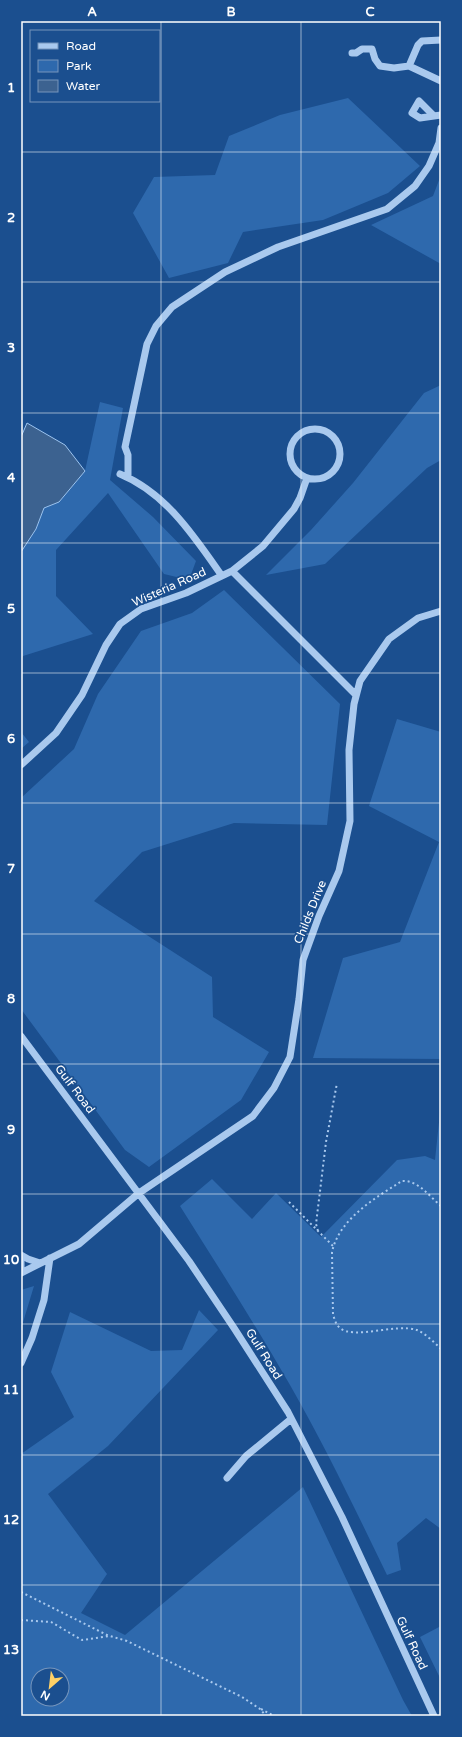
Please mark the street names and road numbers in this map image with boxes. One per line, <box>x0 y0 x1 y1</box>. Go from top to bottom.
street label: Wisteria Road <box>130 564 208 610</box>
street label: Childs Drive <box>291 878 329 946</box>
street label: Gulf Road <box>52 1062 98 1116</box>
street label: Gulf Road <box>243 1326 285 1382</box>
street label: Gulf Road <box>394 1614 430 1672</box>

